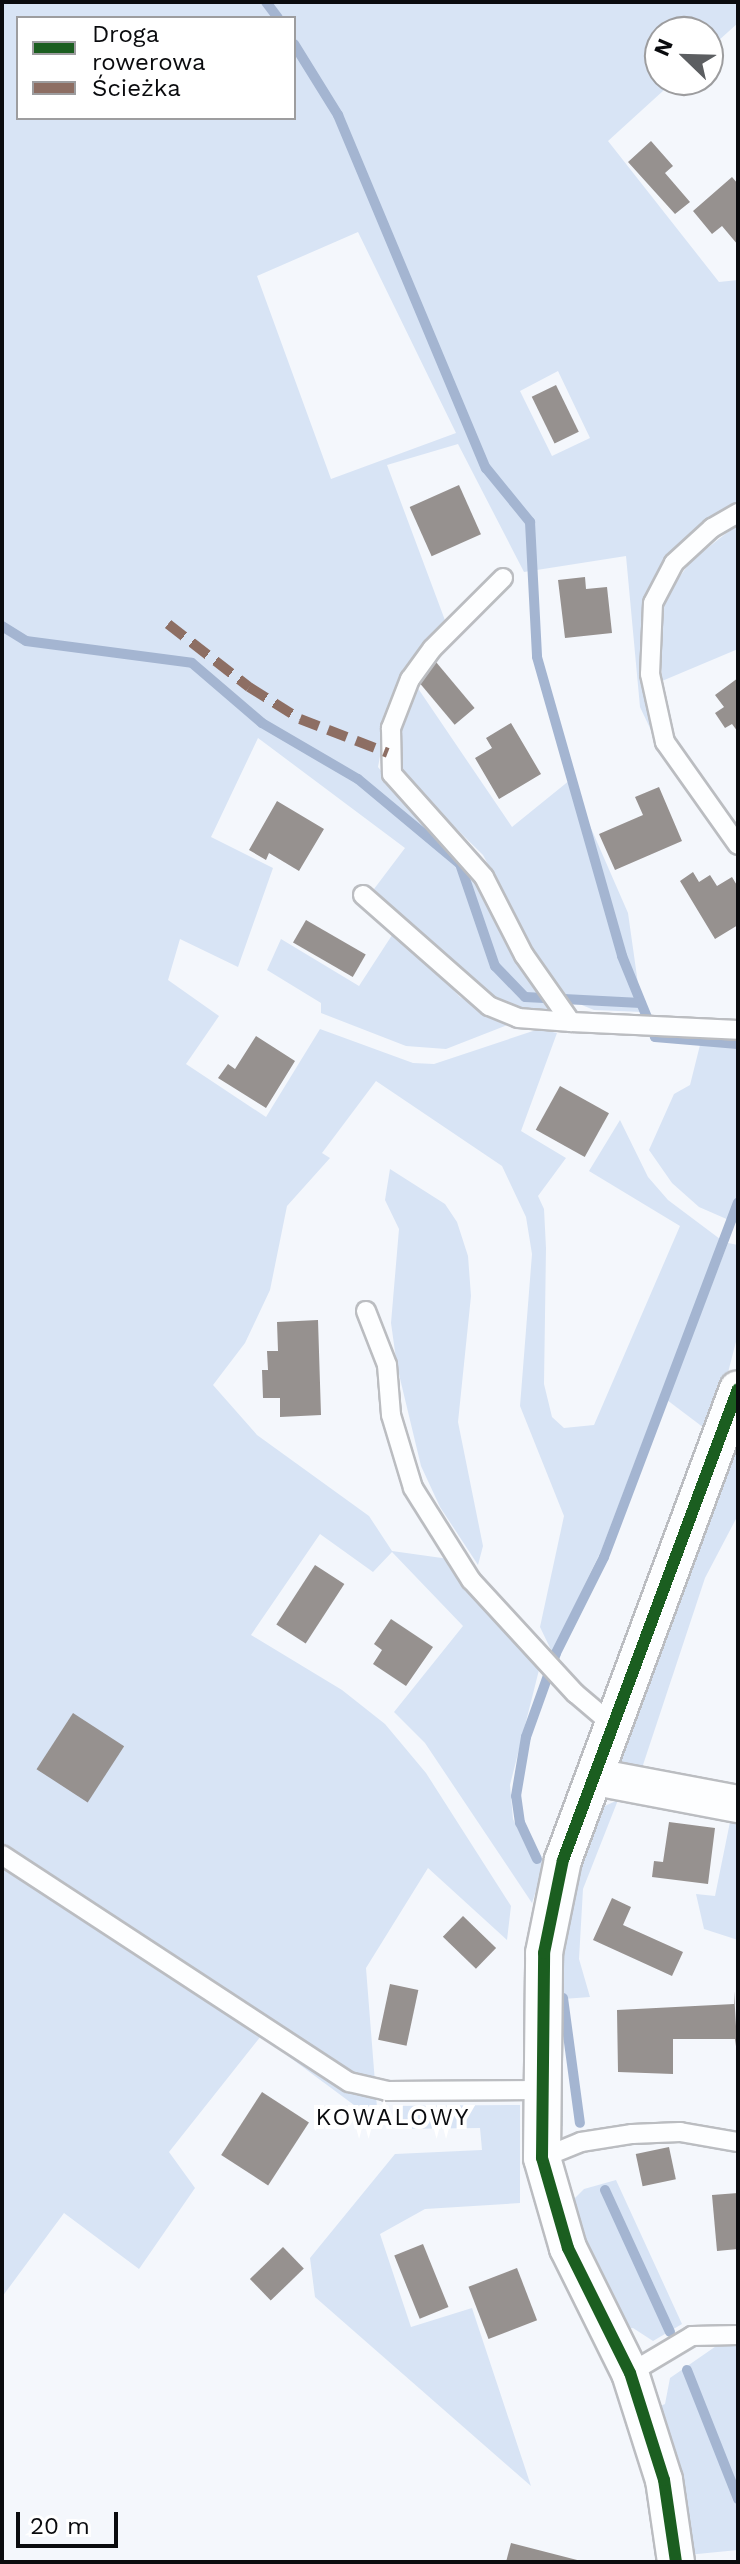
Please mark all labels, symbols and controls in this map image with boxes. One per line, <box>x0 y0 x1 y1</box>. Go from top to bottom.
legend <box>16 16 296 120</box>
north arrow <box>644 16 724 96</box>
text: Droga rowerowa <box>92 20 206 76</box>
text: N <box>649 35 678 60</box>
text: Ścieżka <box>92 74 181 102</box>
district label: KOWALOWY <box>315 2104 471 2132</box>
scale bar <box>20 2496 122 2546</box>
text: 20 m <box>30 2512 90 2540</box>

